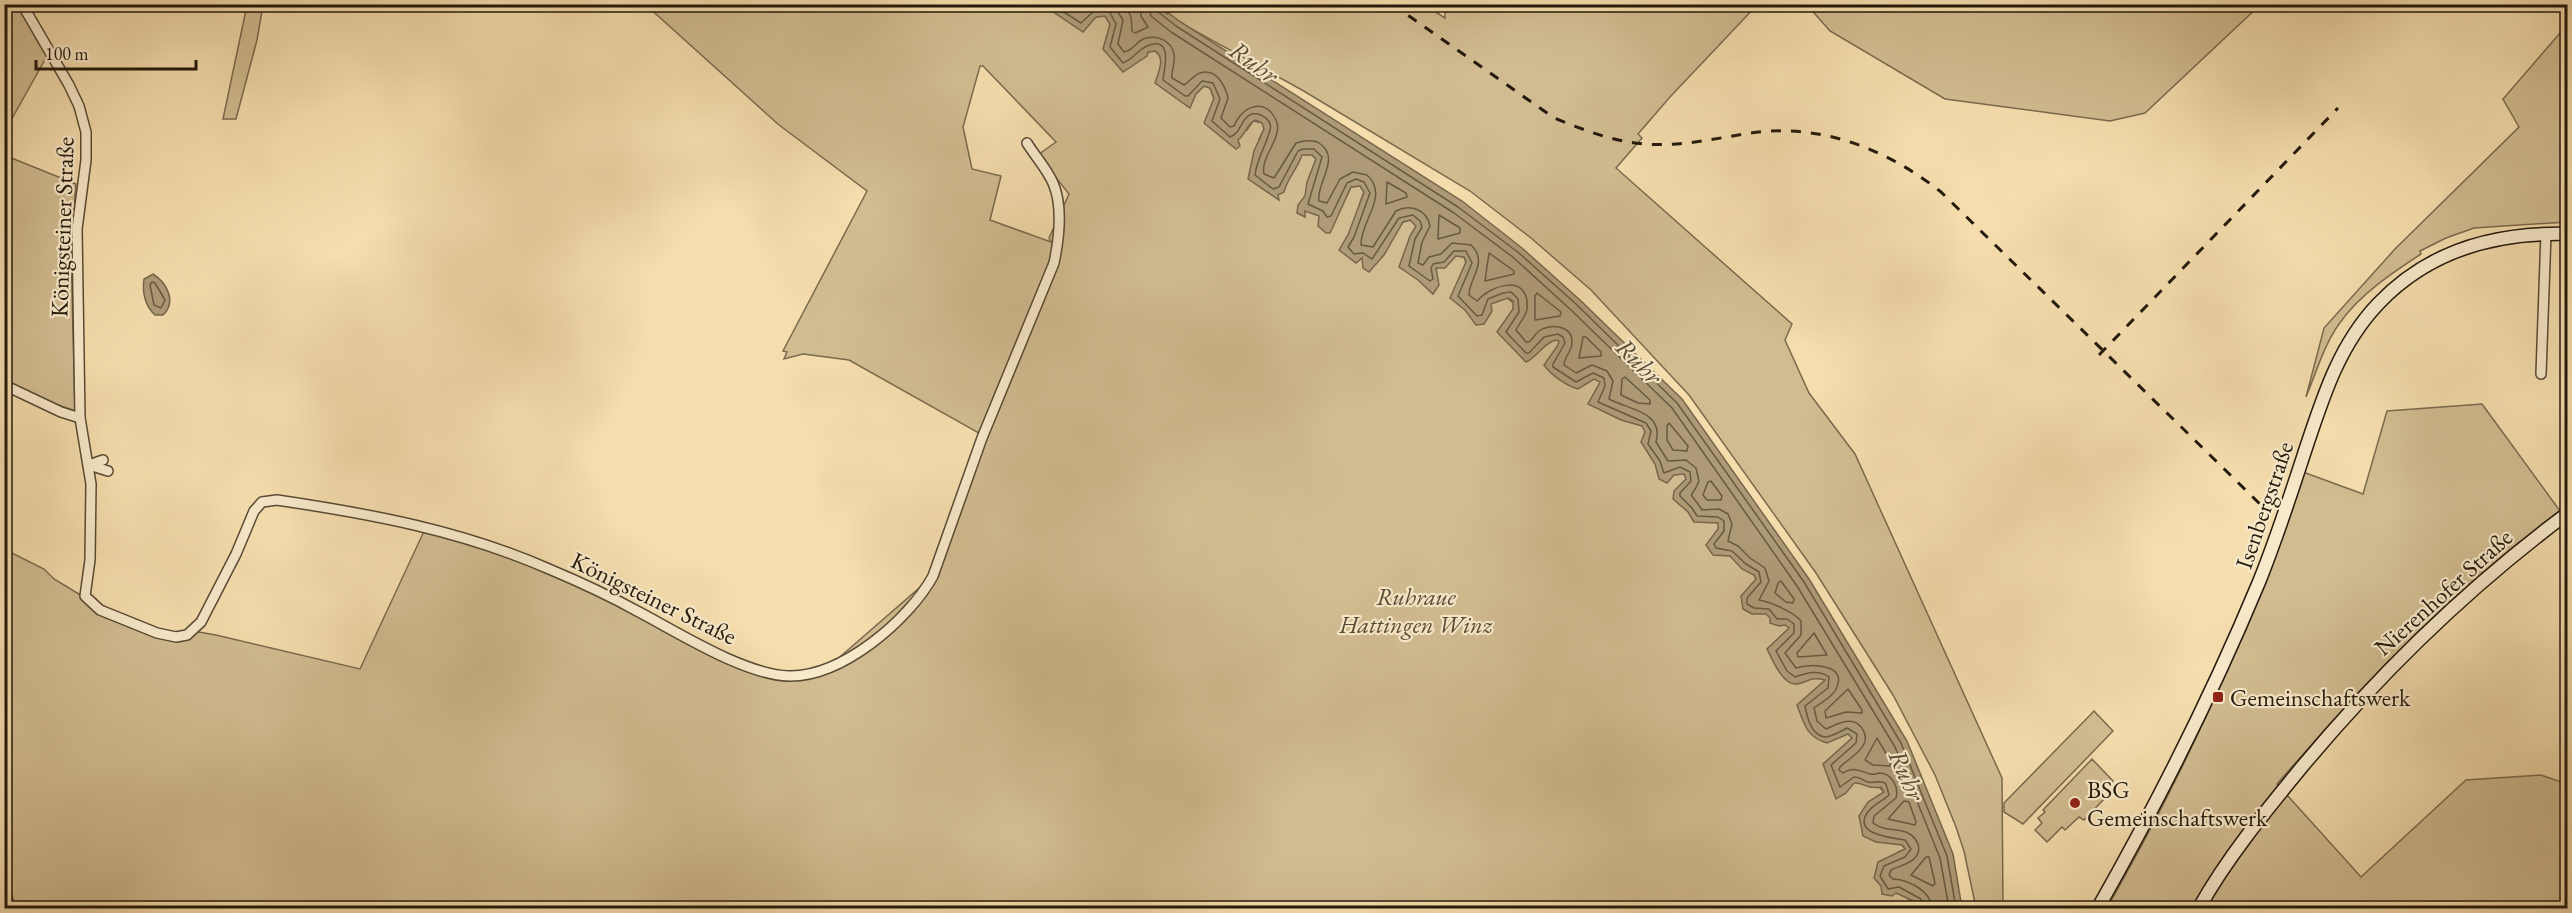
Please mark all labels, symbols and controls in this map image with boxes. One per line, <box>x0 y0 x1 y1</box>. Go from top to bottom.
scale bar <box>36 33 196 71</box>
water label: Ruhr <box>1223 33 1286 92</box>
text: 100 m <box>45 42 89 65</box>
street label: Königsteiner Straße <box>43 136 81 318</box>
water label: Ruhr <box>1608 330 1671 393</box>
street label: Isenbergstraße <box>2228 437 2300 573</box>
street label: Nierenhofer Straße <box>2367 522 2519 662</box>
street label: Königsteiner Straße <box>566 545 742 651</box>
park label: Ruhraue Hattingen Winz <box>1339 581 1493 640</box>
place label: Gemeinschaftswerk <box>2230 682 2411 713</box>
marker: Gemeinschaftswerk <box>2211 690 2225 704</box>
water label: Ruhr <box>1881 744 1934 807</box>
place label: BSG Gemeinschaftswerk <box>2087 774 2268 833</box>
marker: BSG Gemeinschaftswerk <box>2068 796 2082 810</box>

